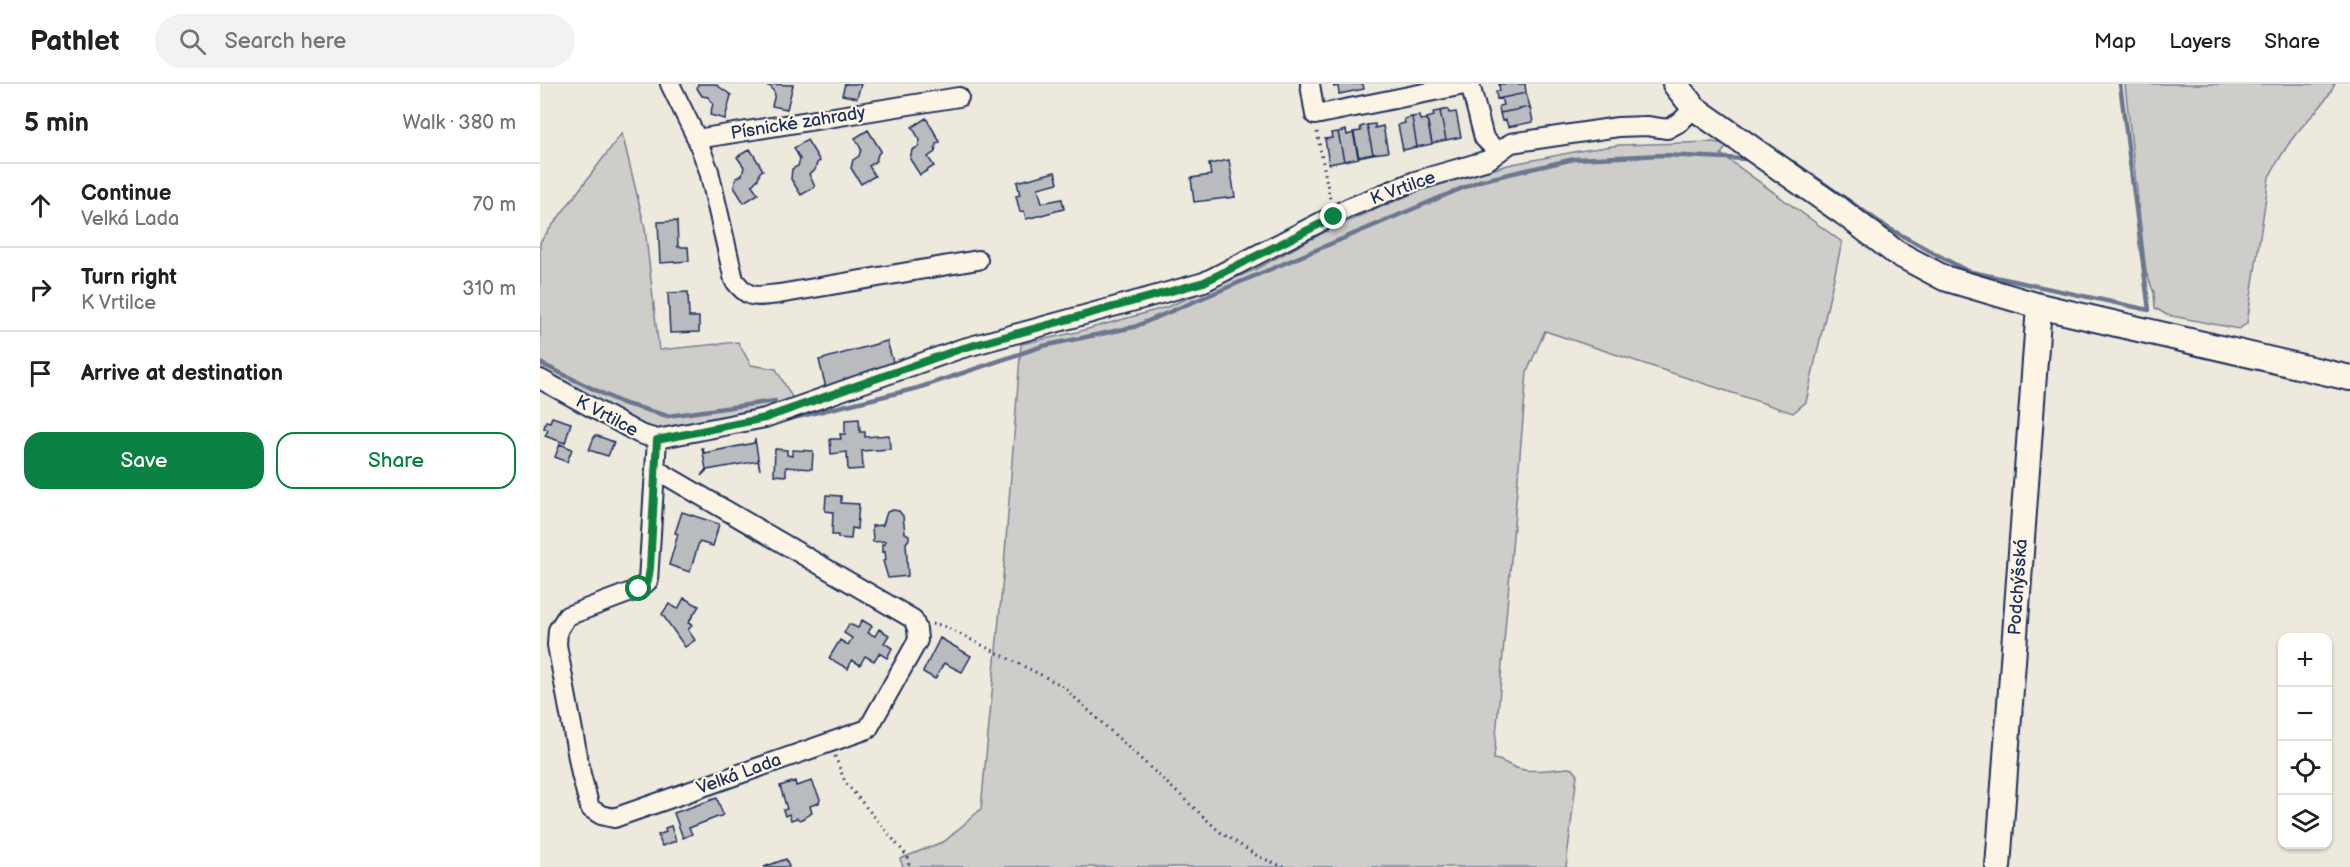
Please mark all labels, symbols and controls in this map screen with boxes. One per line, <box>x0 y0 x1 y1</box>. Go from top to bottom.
search box <box>155 14 575 68</box>
text: Pathlet <box>30 25 119 58</box>
icon: search <box>176 25 209 58</box>
text: Search here <box>224 28 346 55</box>
text: Map <box>2094 29 2136 54</box>
text: Layers <box>2169 29 2231 54</box>
text: Share <box>2264 29 2320 54</box>
street label: Písnické zahrady <box>729 102 868 144</box>
text: 5 min <box>24 108 89 139</box>
text: Walk · 380 m <box>403 111 516 135</box>
street label: K Vrtilce <box>1368 166 1439 209</box>
text: Continue <box>81 180 171 207</box>
icon: ahead <box>24 189 57 222</box>
text: 70 m <box>472 193 516 217</box>
route end <box>1320 203 1346 229</box>
text: Velká Lada <box>81 207 179 231</box>
text: Turn right <box>81 264 177 291</box>
icon: right <box>24 273 57 306</box>
text: 310 m <box>462 277 516 301</box>
text: K Vrtilce <box>81 291 156 315</box>
icon: arrive <box>24 357 57 390</box>
text: Arrive at destination <box>81 360 283 387</box>
street label: K Vrtilce <box>572 391 642 441</box>
button: Save <box>24 432 264 489</box>
button: Share <box>276 432 516 489</box>
street label: Podchýšská <box>2004 538 2032 636</box>
route start <box>625 575 651 601</box>
map controls <box>2278 633 2332 849</box>
button: + <box>2278 633 2332 687</box>
button: − <box>2278 687 2332 741</box>
button: locate <box>2278 741 2332 795</box>
street label: Velká Lada <box>694 749 784 799</box>
button: layers <box>2278 795 2332 849</box>

